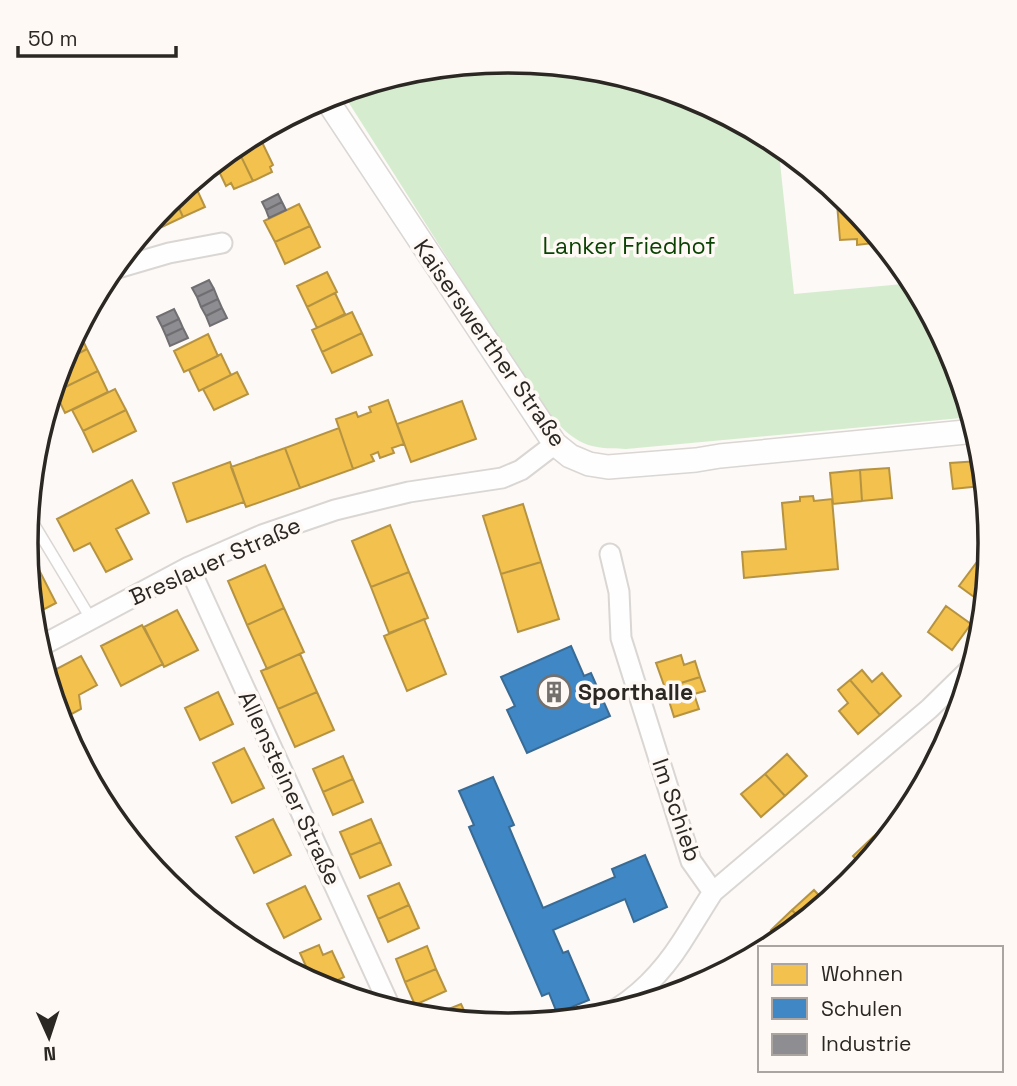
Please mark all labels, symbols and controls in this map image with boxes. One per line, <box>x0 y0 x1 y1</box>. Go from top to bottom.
scale bar <box>18 14 175 58</box>
text: 50 m <box>28 25 78 52</box>
park label: Lanker Friedhof <box>542 231 716 261</box>
street label: Kaiserswerther Straße <box>407 233 573 453</box>
street label: Breslauer Straße <box>125 510 305 612</box>
building icon: Sporthalle <box>535 673 573 711</box>
place label: Sporthalle <box>578 677 693 707</box>
street label: Allensteiner Straße <box>232 686 348 890</box>
street label: Im Schieb <box>645 754 709 866</box>
legend <box>758 946 1003 1072</box>
text: Wohnen <box>821 960 903 987</box>
text: Schulen <box>821 995 902 1022</box>
north arrow <box>14 1002 84 1072</box>
text: Industrie <box>821 1030 911 1057</box>
text: N <box>43 1041 57 1066</box>

